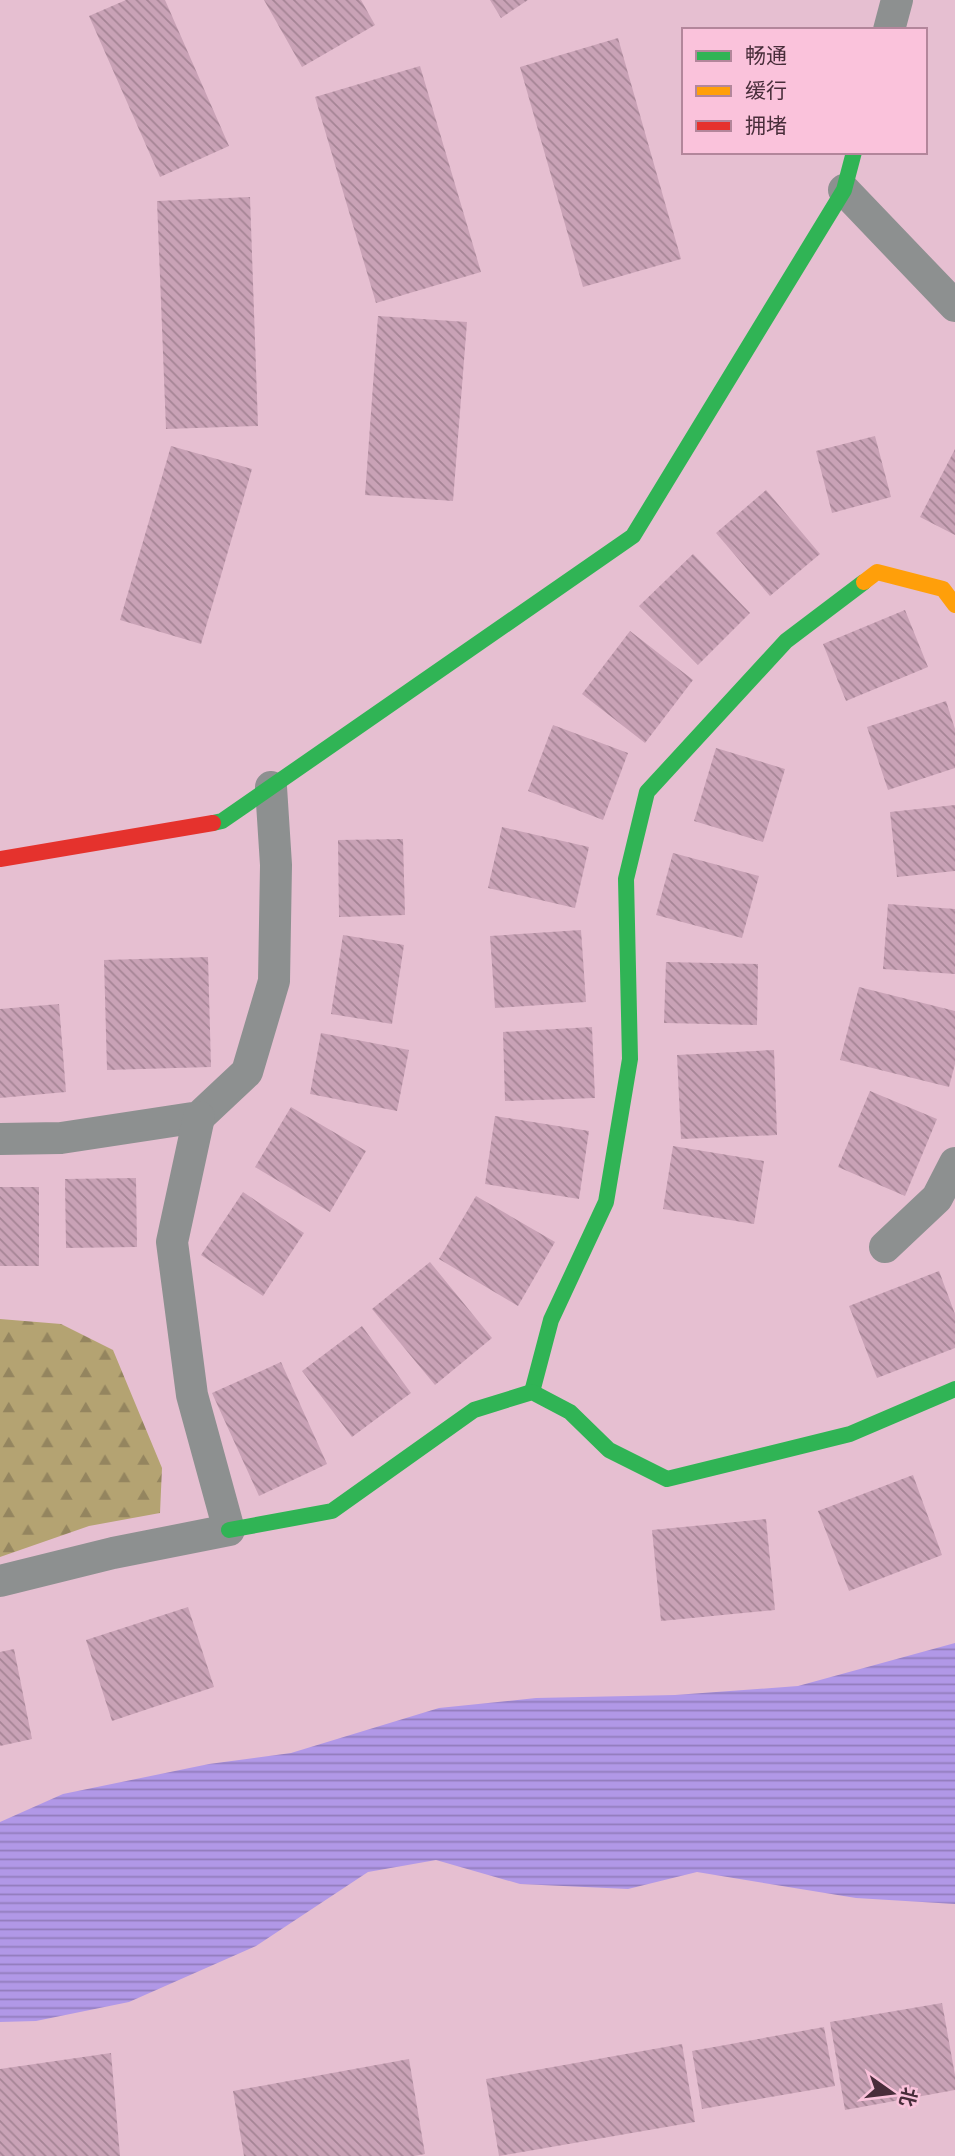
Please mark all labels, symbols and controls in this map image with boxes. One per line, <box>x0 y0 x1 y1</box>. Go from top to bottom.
legend <box>682 28 927 154</box>
text: 畅通 <box>745 44 787 69</box>
text: 缓行 <box>745 79 787 104</box>
text: 拥堵 <box>745 114 787 139</box>
north arrow <box>857 2058 927 2128</box>
text: 北 <box>894 2085 920 2109</box>

